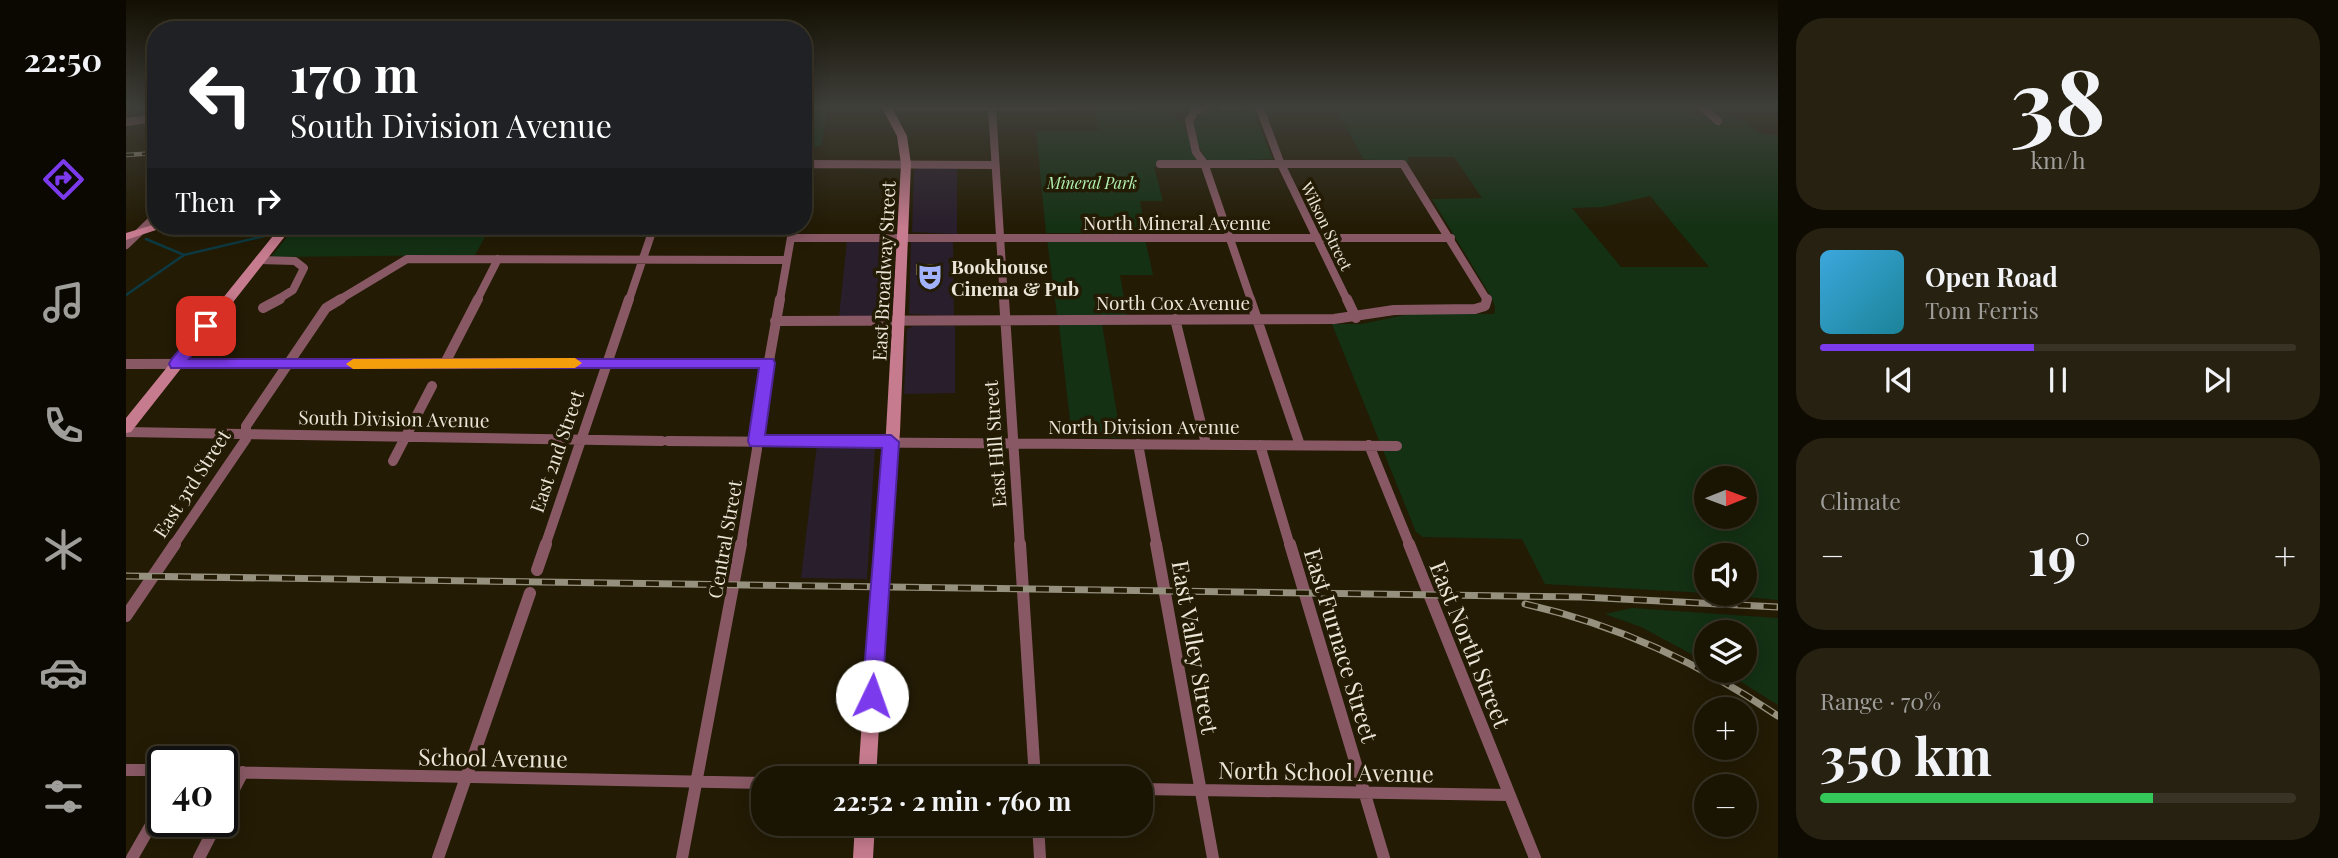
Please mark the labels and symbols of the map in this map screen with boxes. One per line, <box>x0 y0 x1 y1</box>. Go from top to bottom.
park label: Mineral Park <box>1046 172 1137 193</box>
street label: Wilson Street <box>1296 177 1358 274</box>
street label: East Broadway Street <box>865 180 901 362</box>
street label: North Mineral Avenue <box>1083 209 1271 235</box>
place label: Bookhouse Cinema & Pub <box>951 253 1079 301</box>
theatre icon: Bookhouse Cinema & Pub <box>915 262 945 292</box>
street label: North Cox Avenue <box>1096 289 1250 315</box>
pin <box>176 296 236 356</box>
street label: East Hill Street <box>977 379 1011 508</box>
street label: East 2nd Street <box>523 386 589 516</box>
street label: South Division Avenue <box>298 403 490 433</box>
street label: North Division Avenue <box>1048 413 1240 439</box>
street label: East 3rd Street <box>146 424 236 542</box>
north arrow <box>1694 466 1757 528</box>
street label: Central Street <box>701 477 747 600</box>
street label: East Furnace Street <box>1298 544 1387 747</box>
street label: East North Street <box>1423 556 1519 733</box>
street label: East Valley Street <box>1165 558 1227 737</box>
position arrow <box>835 659 909 733</box>
street label: School Avenue <box>418 740 568 774</box>
speed limit sign: 40 <box>147 746 238 837</box>
street label: North School Avenue <box>1218 754 1434 788</box>

